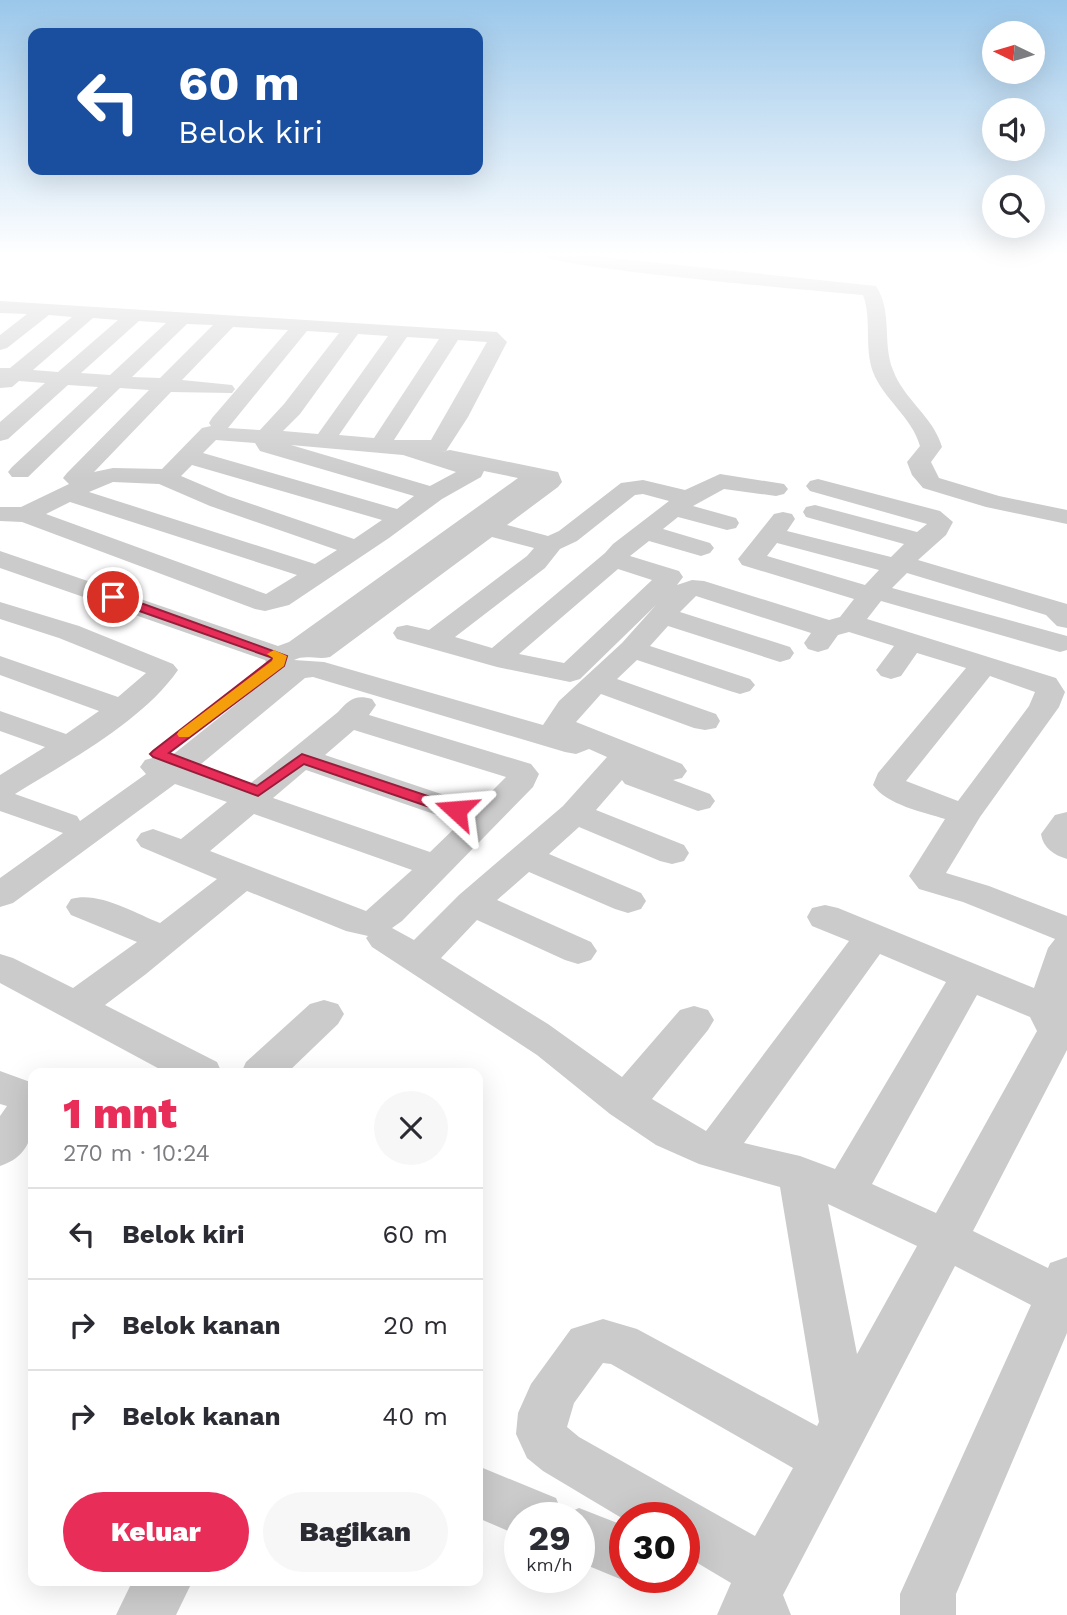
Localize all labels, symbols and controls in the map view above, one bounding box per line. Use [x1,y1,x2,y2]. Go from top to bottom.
north arrow [982,21,1045,84]
map controls [982,21,1045,238]
text: 60 m [178,54,300,112]
icon: left [63,56,154,147]
button: sound [982,98,1045,161]
text: Belok kiri [178,113,323,151]
button: search [982,175,1045,238]
pin [83,567,143,627]
icon: arrive [94,578,132,616]
position arrow [419,773,493,847]
text: 1 mnt [63,1089,177,1138]
button: close [374,1091,448,1165]
text: 270 m · 10:24 [63,1140,210,1167]
icon: left [63,1215,101,1253]
text: Belok kiri [122,1219,245,1249]
text: 60 m [382,1219,448,1249]
icon: right [63,1306,101,1344]
text: Belok kanan [122,1310,281,1340]
text: 20 m [383,1310,448,1340]
icon: right [63,1397,101,1435]
text: Belok kanan [122,1401,281,1431]
text: 40 m [382,1401,448,1431]
button: Keluar [63,1492,249,1572]
button: Bagikan [263,1492,448,1572]
speed limit sign: 30 [609,1502,700,1593]
text: 29 [528,1517,571,1559]
text: km/h [526,1554,573,1575]

